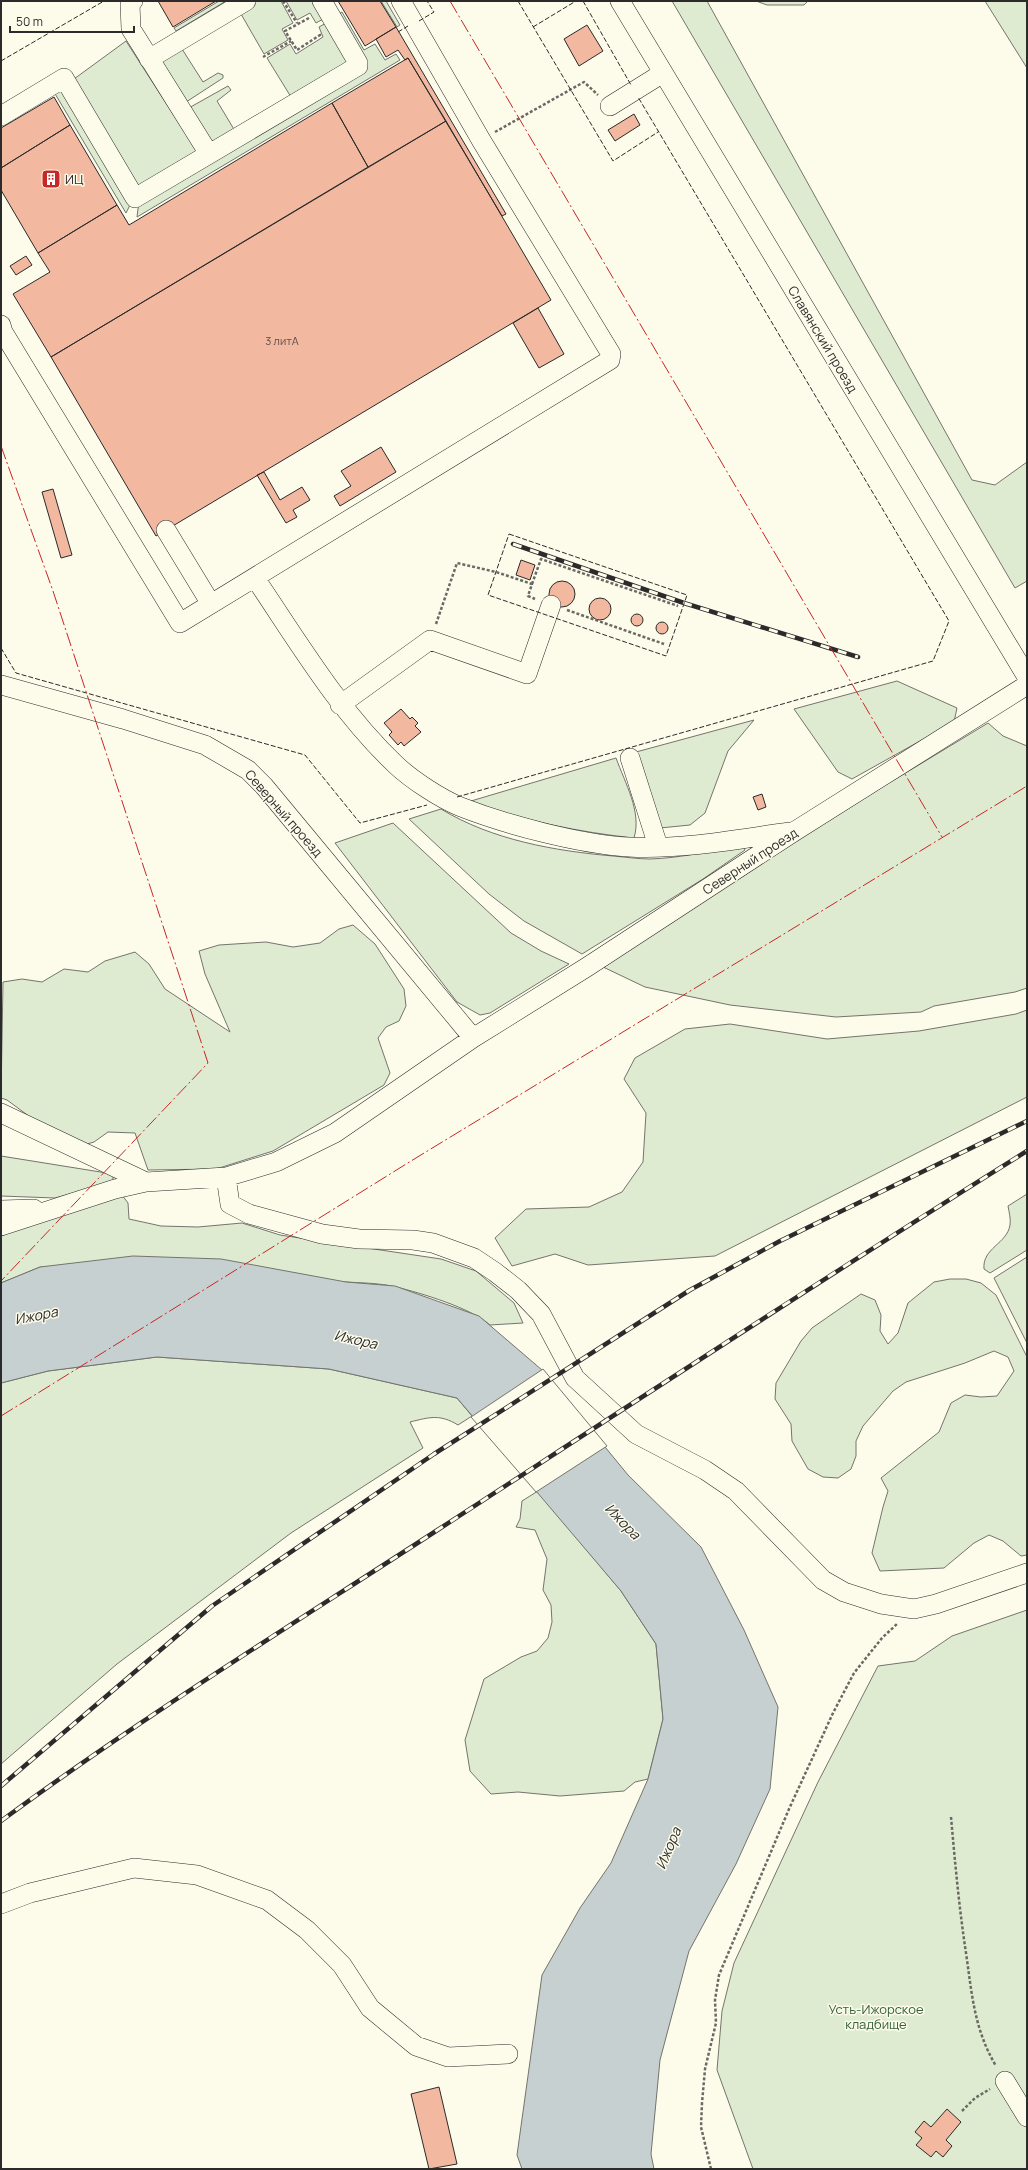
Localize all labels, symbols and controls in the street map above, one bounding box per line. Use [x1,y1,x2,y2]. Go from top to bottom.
scale bar [10,8,134,34]
text: 50 m [16,13,43,30]
building icon: ИЦ [40,168,62,190]
place label: ИЦ [65,170,84,188]
street label: Славянский проезд [784,282,862,396]
house number: 3 литА [265,333,299,348]
street label: Северный проезд [241,766,327,861]
street label: Северный проезд [699,823,801,899]
water label: Ижора [13,1301,60,1328]
water label: Ижора [333,1325,380,1353]
water label: Ижора [601,1499,646,1544]
water label: Ижора [651,1823,686,1872]
park label: Усть-Ижорское кладбище [829,2000,924,2033]

